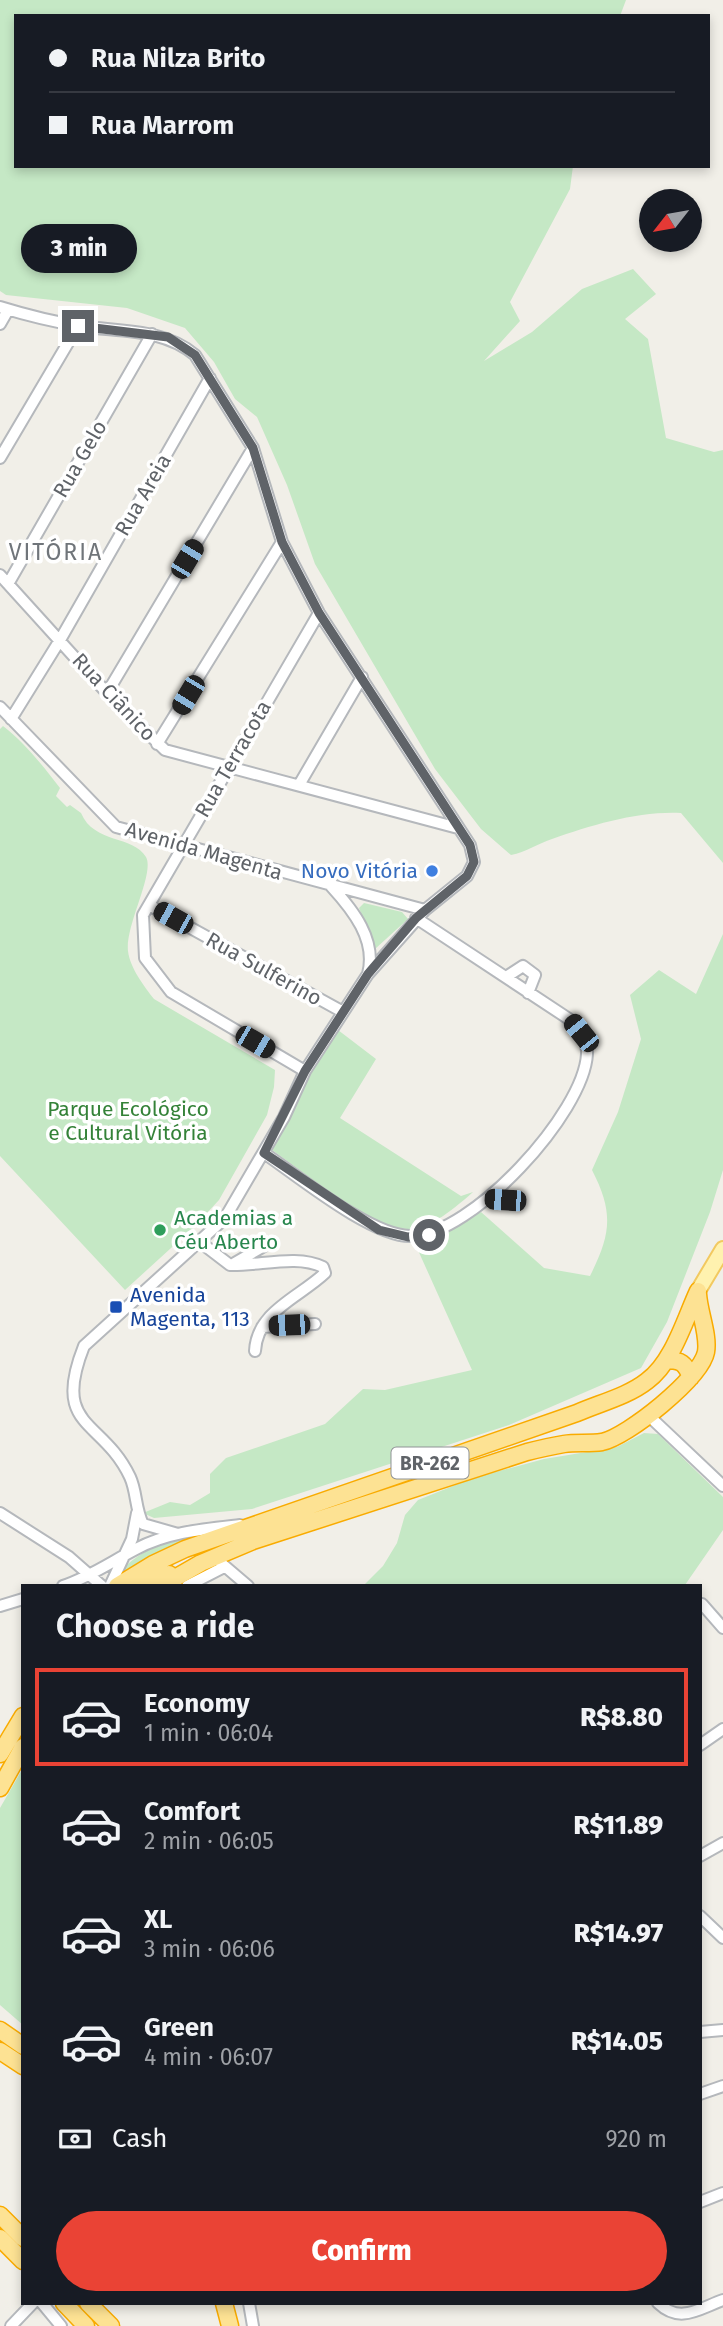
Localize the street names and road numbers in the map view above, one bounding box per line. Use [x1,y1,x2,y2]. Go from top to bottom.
street label: Rua Gelo [48,416,112,502]
street label: Rua Areia [109,449,177,541]
street label: Rua Ciânico [67,647,161,747]
street label: Rua Terracota [189,696,277,822]
street label: Avenida Magenta [122,816,286,886]
street label: Rua Sulferino [201,926,327,1012]
road number: BR-262 [392,1448,468,1478]

